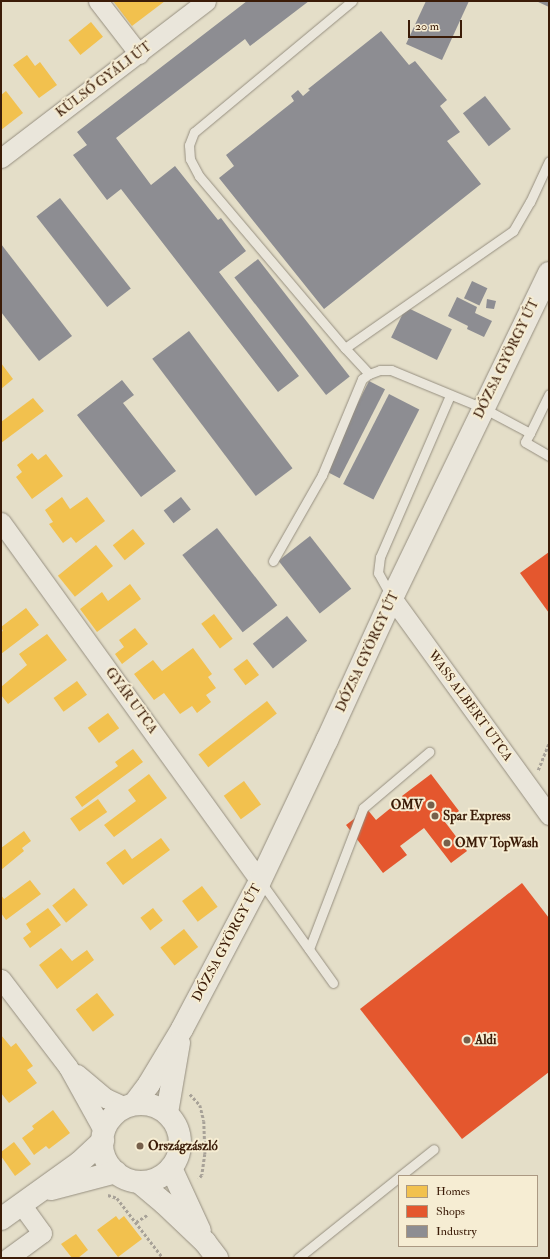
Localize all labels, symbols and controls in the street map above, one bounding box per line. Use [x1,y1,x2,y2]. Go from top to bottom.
scale bar [410,12,464,38]
text: 20 m [415,19,439,34]
street label: KÜLSŐ GYÁLI ÚT [53,39,155,121]
street label: DÓZSA GYÖRGY ÚT [471,297,543,421]
street label: DÓZSA GYÖRGY ÚT [333,589,403,715]
street label: WASS ALBERT UTCA [425,648,515,764]
street label: GYÁR UTCA [102,665,160,737]
place label: OMV [391,797,423,813]
marker: OMV [426,800,436,810]
place label: Spar Express [443,808,511,824]
marker: Spar Express [430,811,440,821]
place label: OMV TopWash [455,835,538,851]
marker: OMV TopWash [442,838,452,848]
street label: DÓZSA GYÖRGY ÚT [189,881,265,1005]
place label: Aldi [475,1032,496,1048]
marker: Aldi [462,1035,472,1045]
place label: Országzászló [148,1138,218,1154]
marker: Országzászló [135,1141,145,1151]
legend [398,1175,538,1247]
text: Homes [436,1184,470,1199]
text: Shops [436,1204,465,1219]
text: Industry [436,1224,477,1239]

